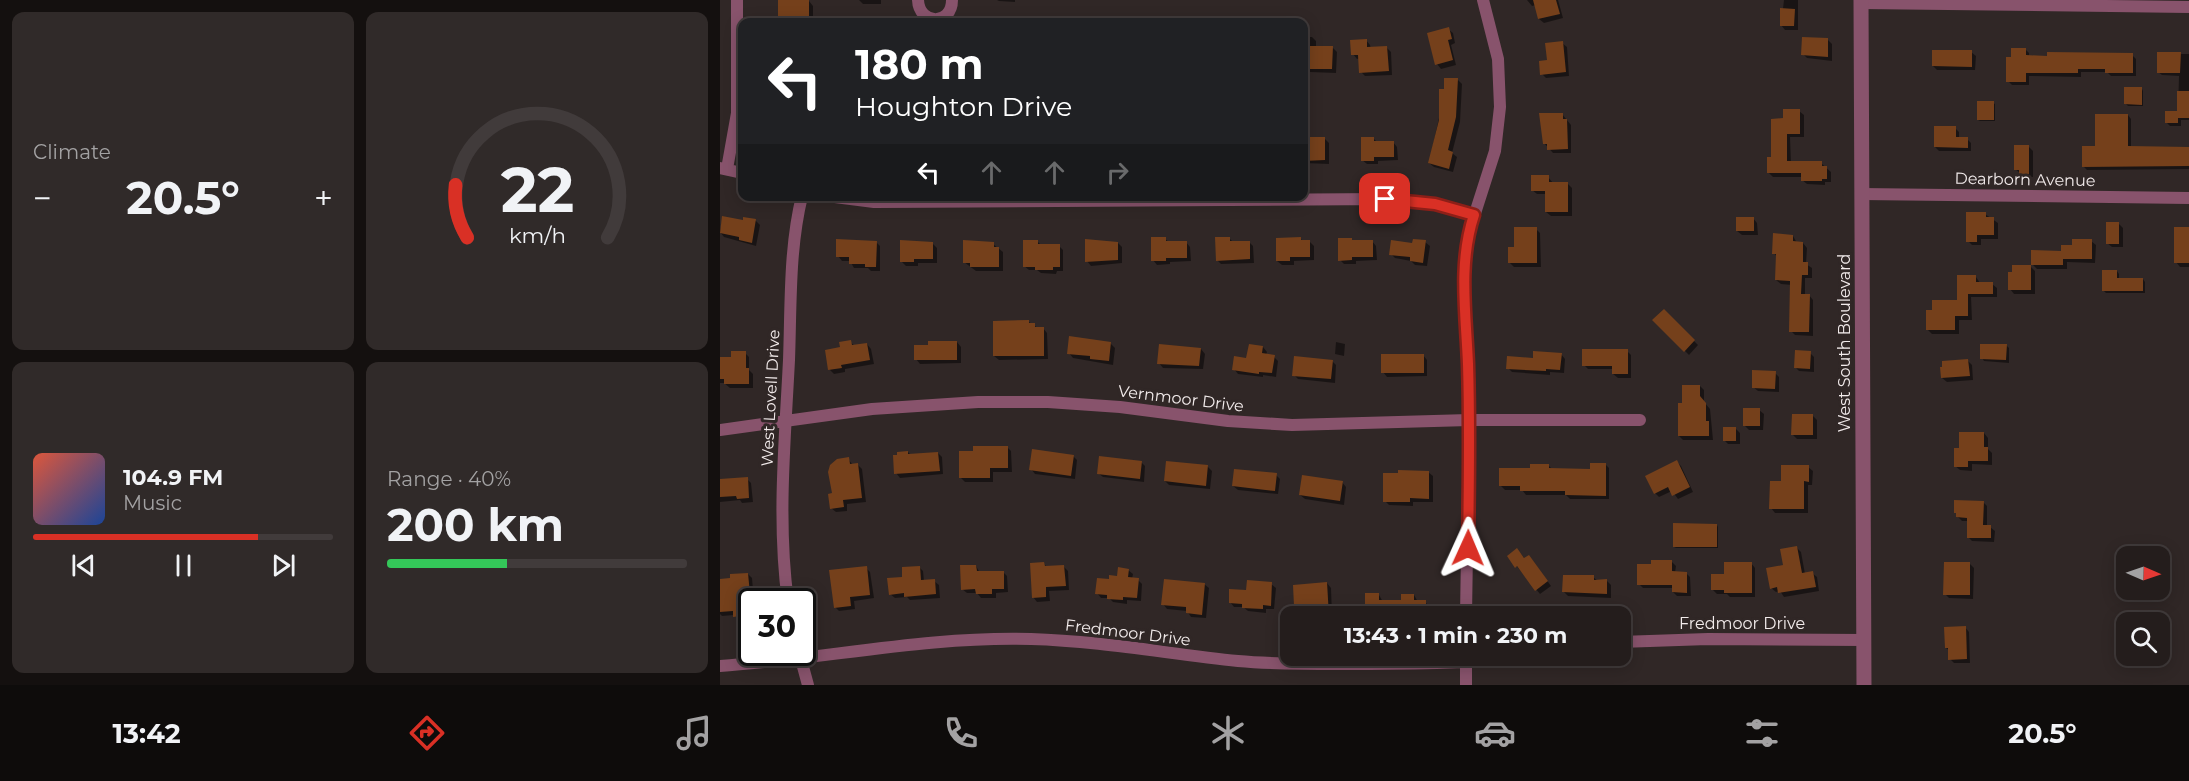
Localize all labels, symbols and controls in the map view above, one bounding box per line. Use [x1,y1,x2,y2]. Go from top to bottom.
text: 180 m [855,38,984,90]
icon: left [756,42,834,120]
text: Houghton Drive [855,90,1072,123]
text: Climate [33,140,111,164]
text: 22 [500,152,574,228]
icon: left [912,156,945,189]
icon: ahead [975,156,1008,189]
icon: ahead [1038,156,1071,189]
icon: right [1101,156,1134,189]
street label: Dearborn Avenue [1954,169,2096,190]
text: 20.5° [126,170,240,225]
pin [1359,173,1410,224]
text: − [33,178,52,218]
text: + [314,178,333,218]
icon: arrive [1368,182,1401,215]
text: km/h [508,222,566,248]
street label: West South Boulevard [1835,254,1854,432]
street label: West Lovell Drive [757,329,784,467]
street label: Vernmoor Drive [1117,381,1245,416]
text: 104.9 FM [123,464,223,491]
text: Range · 40% [387,467,511,491]
text: Music [123,491,182,515]
text: 200 km [387,497,564,552]
position arrow [1436,516,1500,580]
north arrow [2116,546,2170,600]
map controls [2116,546,2170,666]
icon: previous [67,549,100,582]
icon: pause [167,549,200,582]
icon: next [267,549,300,582]
speed limit sign: 30 [738,588,816,666]
button: search [2116,612,2170,666]
street label: Fredmoor Drive [1679,614,1805,633]
street label: Fredmoor Drive [1064,615,1192,650]
text: 13:43 · 1 min · 230 m [1344,622,1567,649]
icon: directions [406,712,448,754]
icon: music [673,712,715,754]
icon: phone [940,712,982,754]
icon: climate [1207,712,1249,754]
icon: car [1474,712,1516,754]
icon: filters [1741,712,1783,754]
text: 13:42 [113,717,181,750]
text: 20.5° [2008,717,2076,750]

